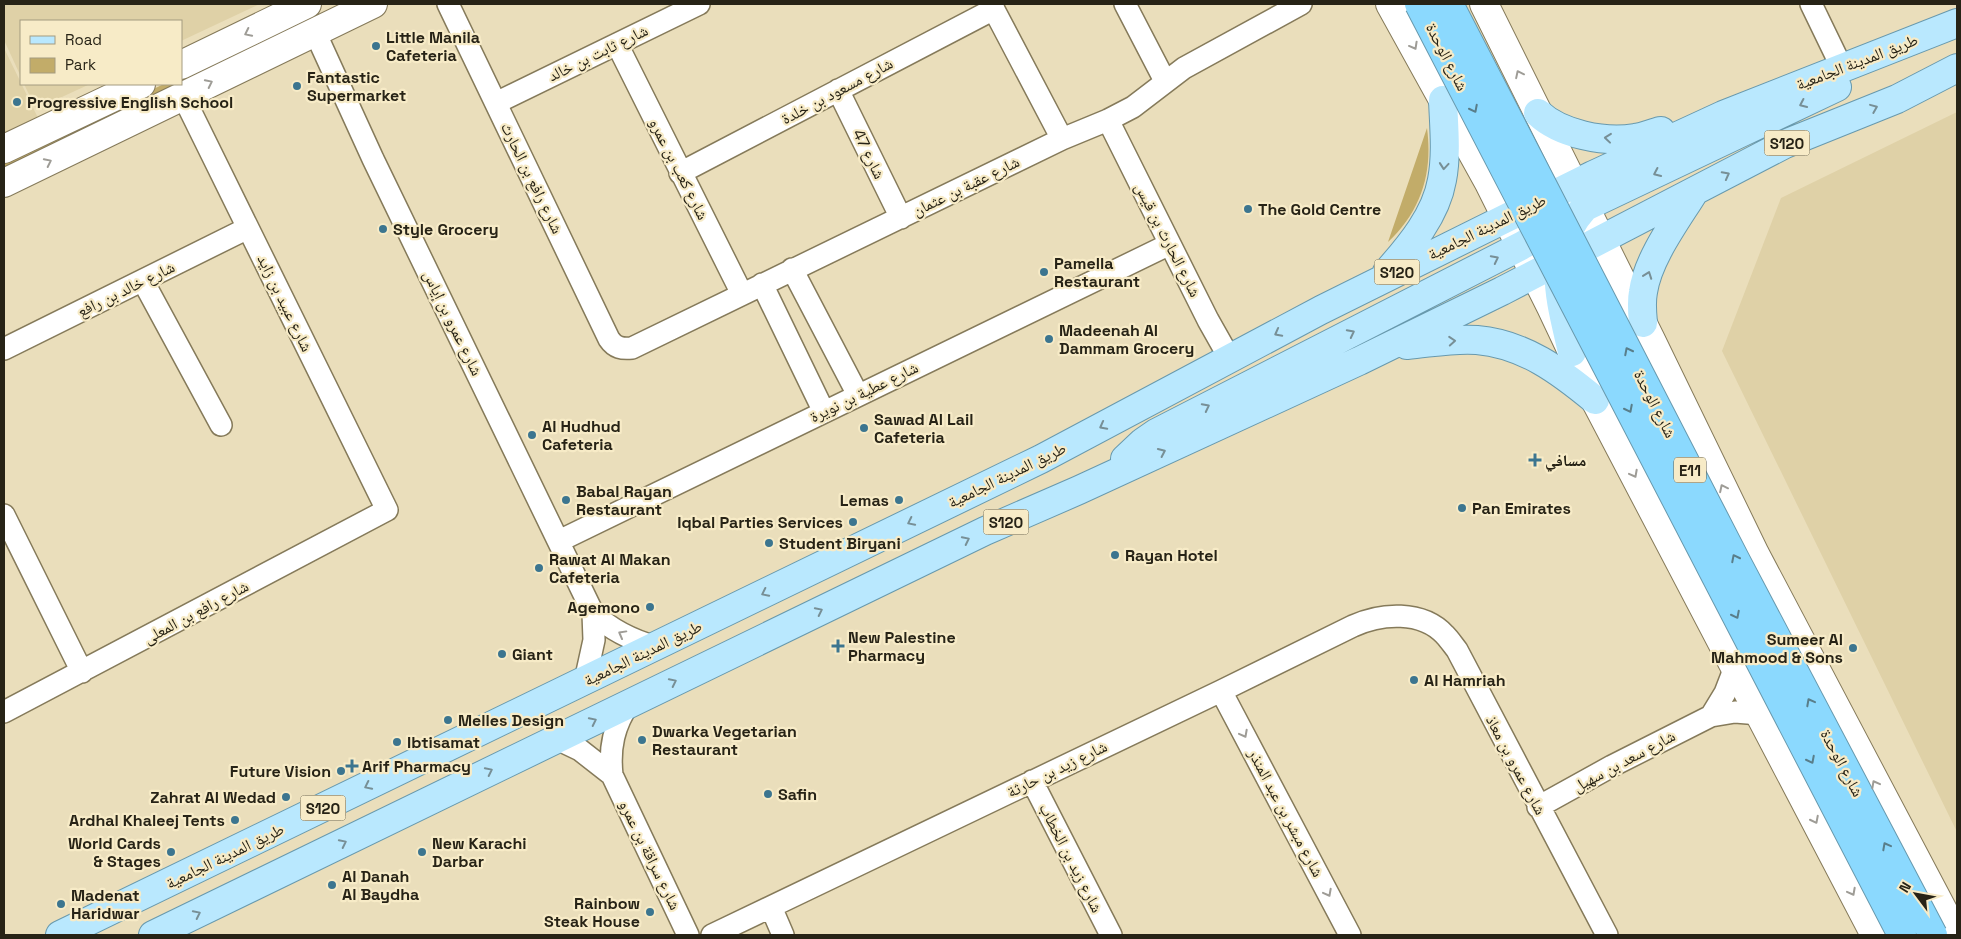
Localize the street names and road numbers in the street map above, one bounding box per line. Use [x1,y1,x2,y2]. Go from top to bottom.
street label: شارع الوحدة [1421,19,1473,95]
street label: شارع ثابت بن خالد [545,20,651,86]
street label: طريق المدينة الجامعية [1793,29,1921,95]
street label: شارع مسعود بن خلدة [778,53,896,129]
street label: شارع كعب بن عمرو [644,115,714,223]
street label: شارع رافع بن الحارث [496,119,568,237]
street label: شارع 47 [848,126,890,182]
road number: S120 [1764,130,1810,156]
street label: شارع عقبة بن عثمان [909,151,1023,221]
street label: شارع الحارث بن قيس [1130,179,1206,301]
street label: طريق المدينة الجامعية [1425,189,1549,265]
street label: شارع عبيد بن زايد [252,251,318,355]
street label: شارع خالد بن رافع [74,256,178,322]
road number: S120 [1374,260,1420,284]
street label: شارع عمرو بن إياس [418,267,488,379]
street label: شارع عطية بن نويرة [806,357,922,427]
street label: شارع الوحدة [1629,366,1681,442]
street label: طريق المدينة الجامعية [945,437,1069,513]
road number: E11 [1674,458,1706,482]
road number: S120 [984,510,1028,534]
street label: شارع رافع بن المعلى [140,575,252,649]
street label: طريق المدينة الجامعية [581,615,705,691]
street label: شارع عمرو بن معاذ [1481,712,1551,818]
street label: شارع سعد بن سهيل [1569,725,1679,797]
street label: شارع الوحدة [1815,726,1869,800]
street label: شارع زيد بن حارثة [1003,736,1111,802]
street label: شارع مبشر بن عبد المنذر [1243,744,1329,881]
road number: S120 [300,796,346,820]
street label: شارع سراقة بن عمرو [614,797,686,913]
street label: شارع زيد بن الخطاب [1034,800,1108,916]
street label: طريق المدينة الجامعية [163,818,287,894]

